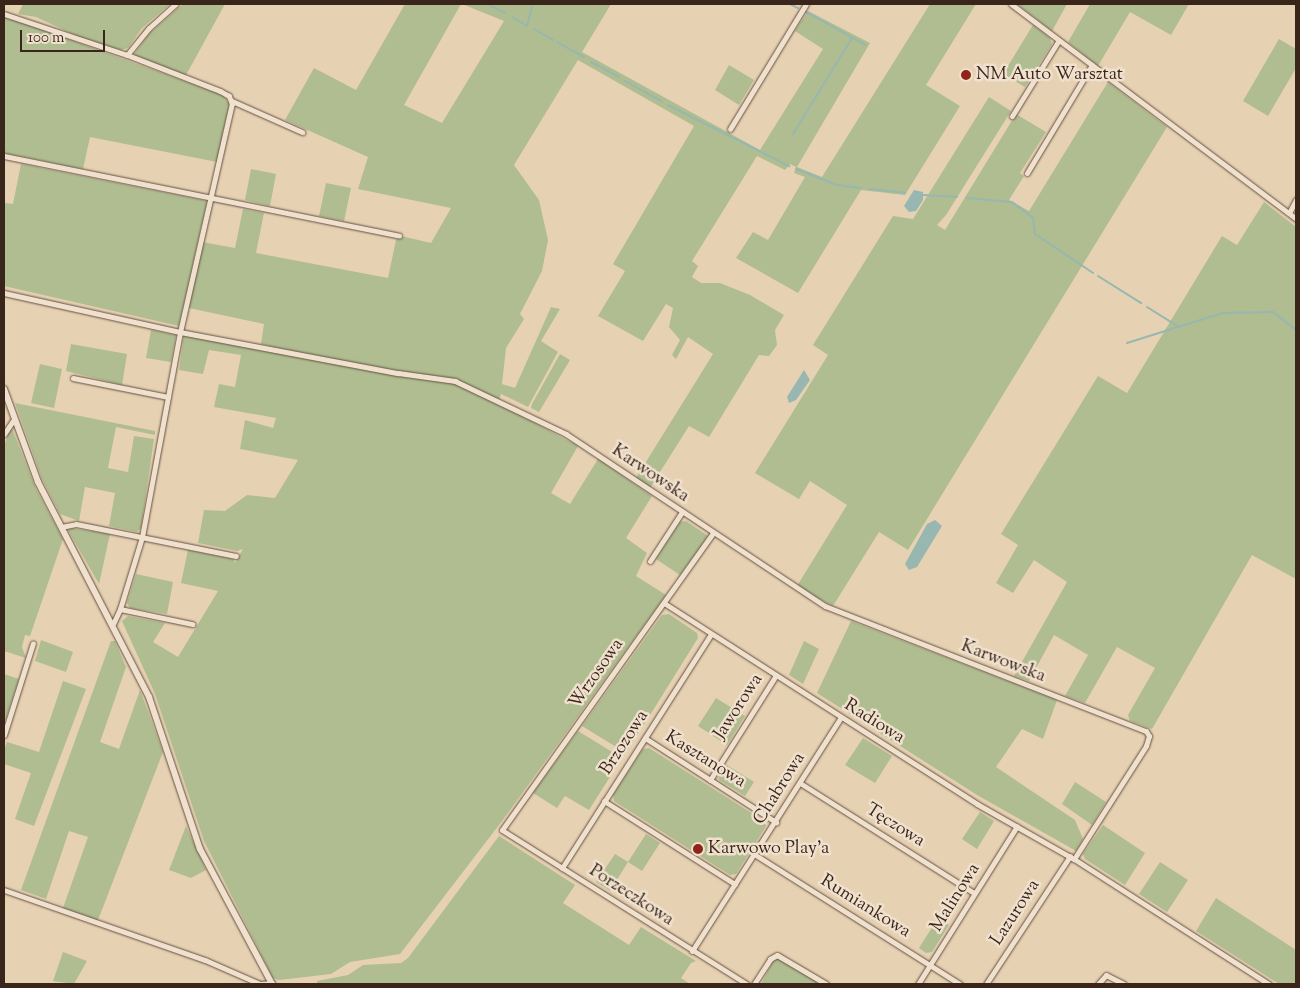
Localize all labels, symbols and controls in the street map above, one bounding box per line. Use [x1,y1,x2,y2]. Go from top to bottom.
scale bar [22,20,108,52]
text: 100 m [28,28,64,49]
place label: NM Auto Warsztat [976,64,1123,86]
marker: NM Auto Warsztat [960,69,972,81]
street label: Karwowska [607,440,693,508]
street label: Wrzosowa [565,635,629,713]
street label: Karwowska [958,636,1048,688]
street label: Jaworowa [710,670,768,744]
street label: Radiowa [840,695,908,749]
street label: Brzozowa [596,707,654,779]
street label: Kasztanowa [661,727,749,793]
street label: Chabrowa [749,749,811,829]
street label: Tęczowa [862,799,928,853]
place label: Karwowo Play'a [708,838,829,860]
marker: Karwowo Play'a [692,843,704,855]
street label: Malinowa [927,860,985,936]
street label: Porzeczkowa [585,861,677,931]
street label: Rumiankowa [816,871,914,943]
street label: Lazurowa [987,876,1045,950]

